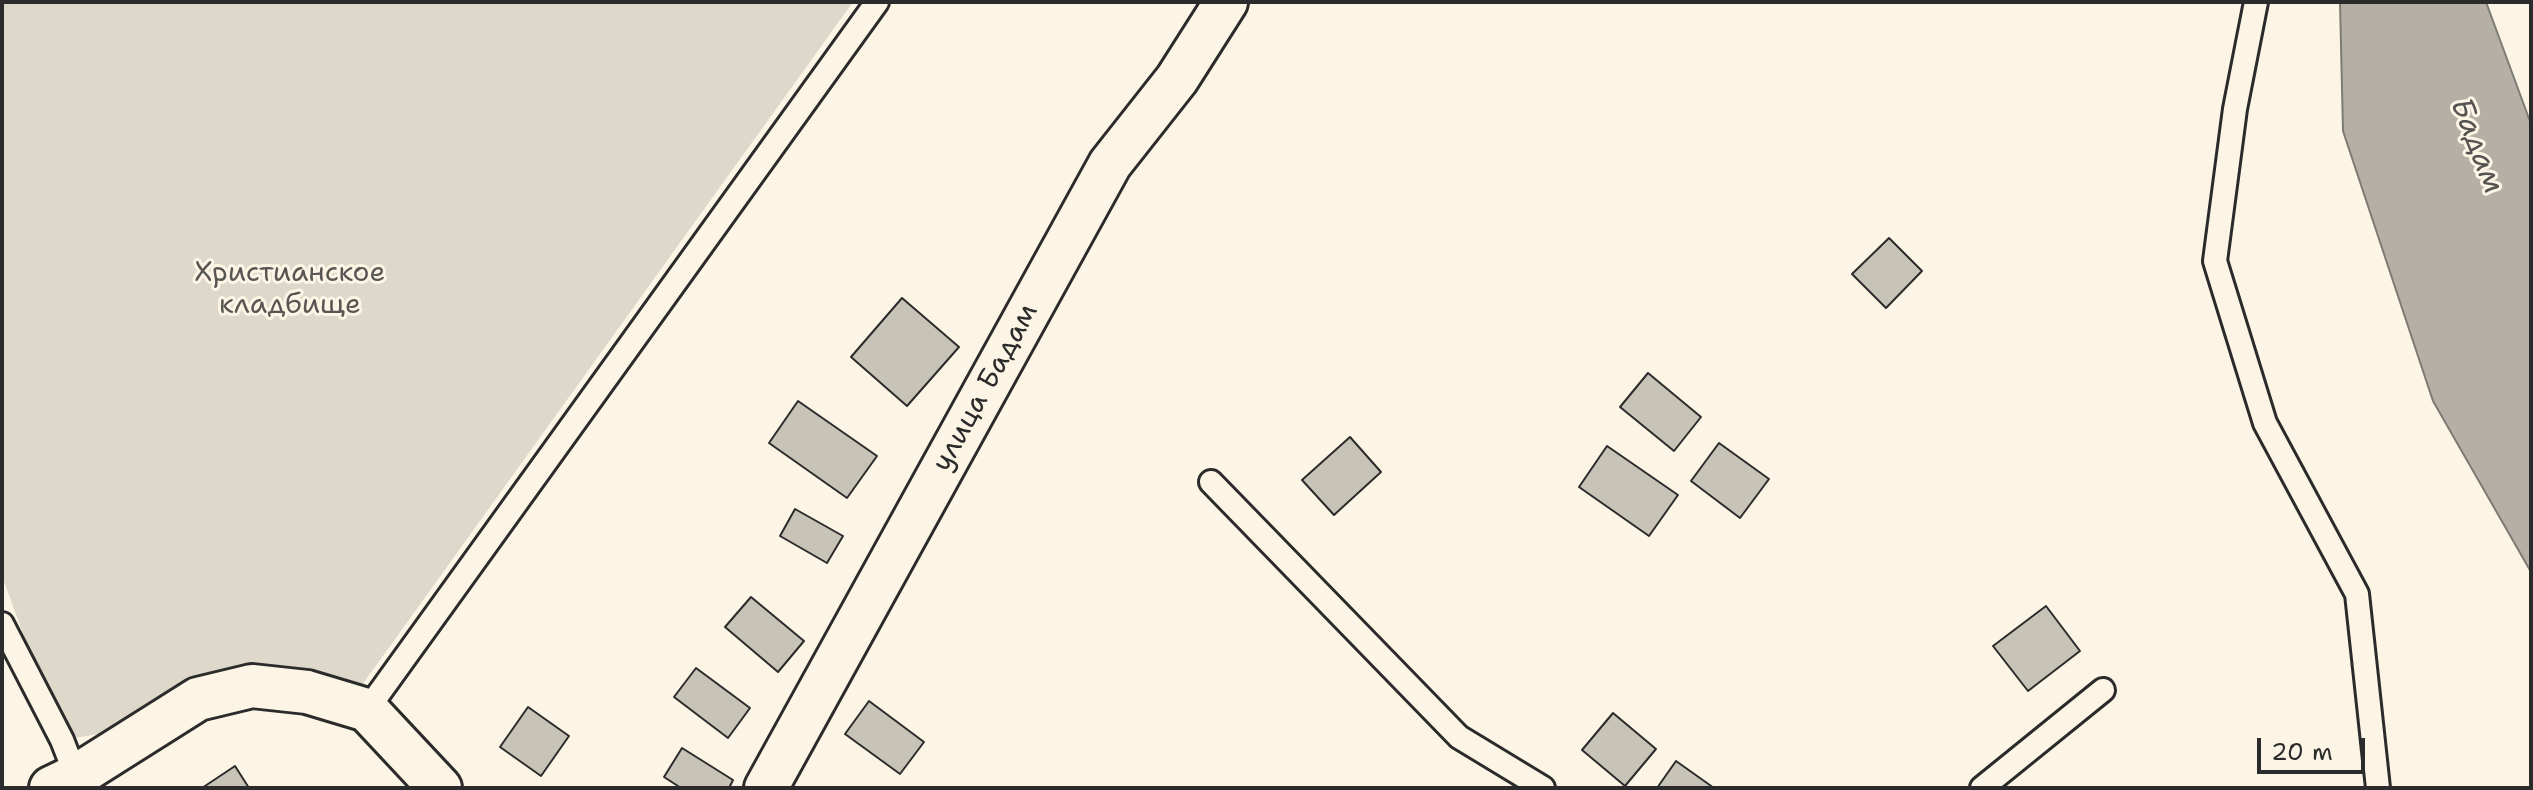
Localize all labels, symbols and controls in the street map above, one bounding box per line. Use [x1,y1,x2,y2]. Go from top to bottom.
water label: Бадам [2441,93,2511,199]
park label: Христианское кладбище [195,257,385,323]
street label: улица Бадам [926,298,1046,478]
scale bar [2261,722,2369,772]
text: 20 m [2271,736,2333,768]

